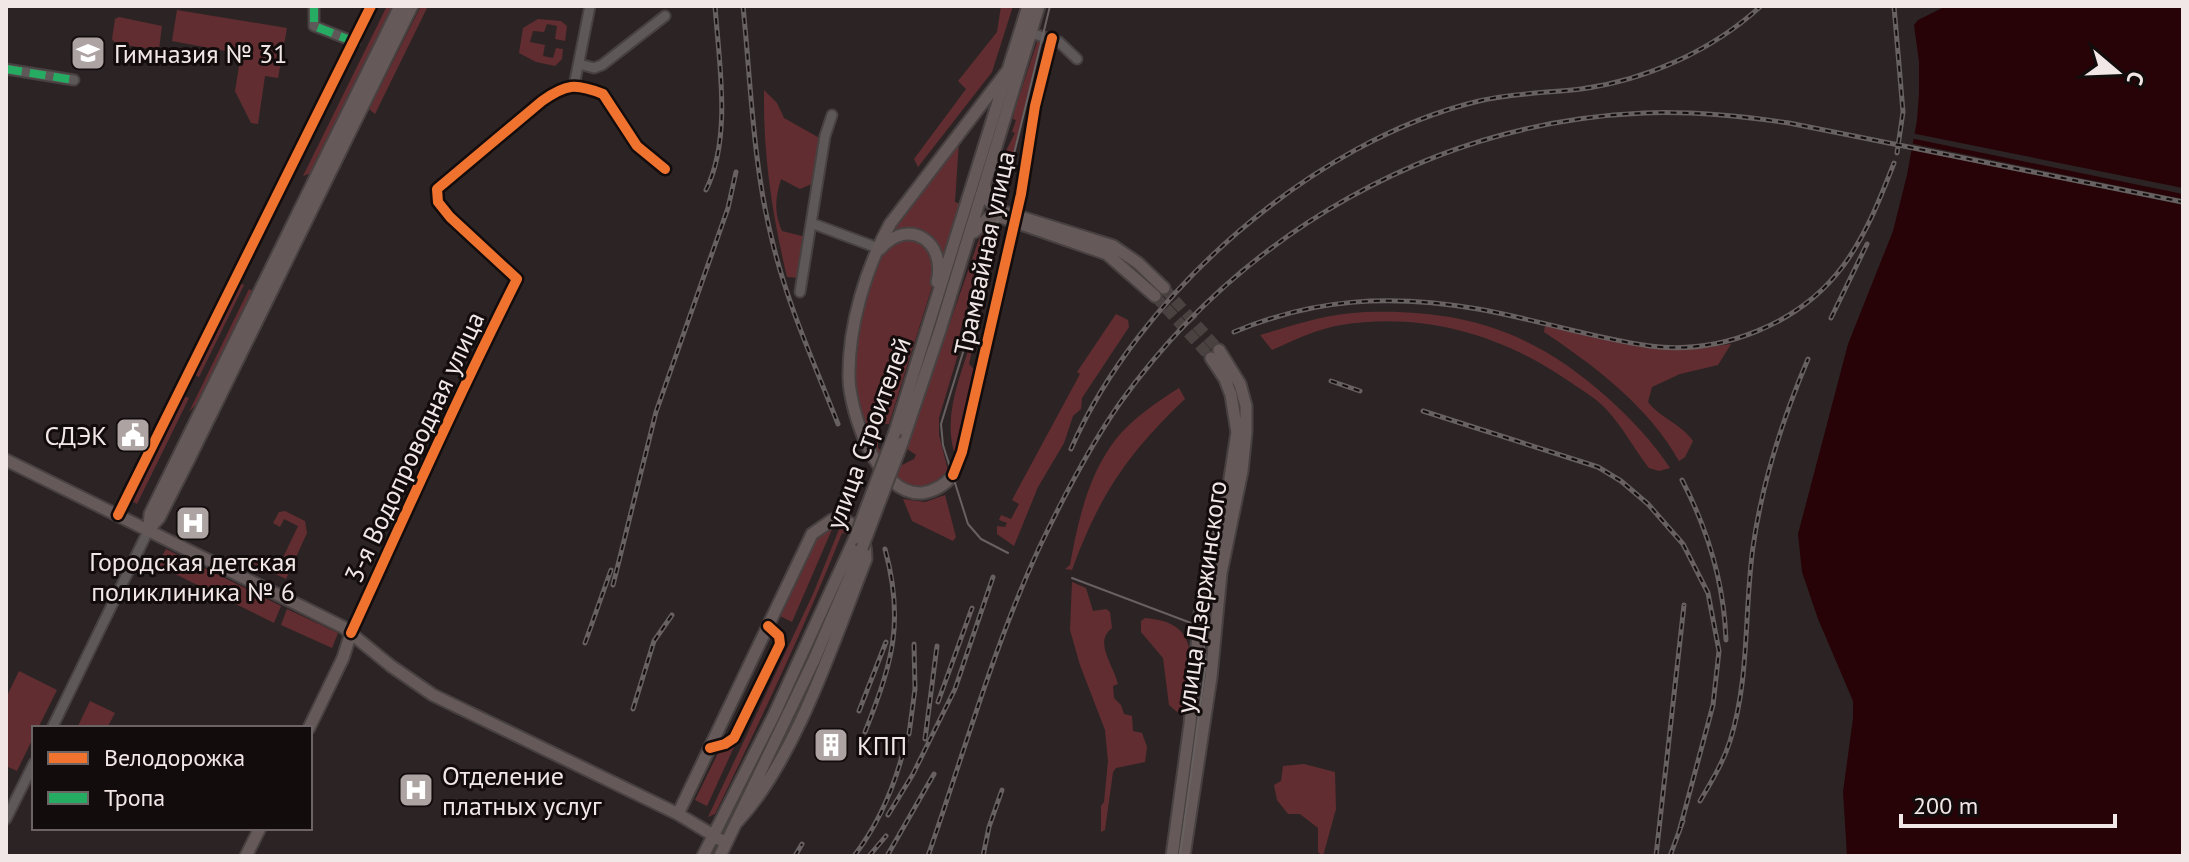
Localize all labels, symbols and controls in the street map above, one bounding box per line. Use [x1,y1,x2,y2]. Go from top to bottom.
north arrow [2077,32,2157,112]
school or university icon: Гимназия № 31 [69,34,107,72]
place label: Гимназия № 31 [114,37,287,70]
text: С [2121,68,2151,89]
street label: Трамвайная улица [946,148,1022,358]
street label: 3-я Водопроводная улица [337,306,491,588]
street label: улица Строителей [818,332,918,534]
public building icon: СДЭК [114,416,152,454]
place label: СДЭК [44,419,107,452]
street label: улица Дзержинского [1168,479,1234,715]
hospital icon: Городская детская поликлиника № 6 [174,504,212,542]
place label: Городская детская поликлиника № 6 [89,545,297,608]
legend [32,726,312,830]
building icon: КПП [812,726,850,764]
place label: КПП [857,729,907,762]
text: Велодорожка [104,742,245,773]
place label: Отделение платных услуг [442,759,602,822]
hospital icon: Отделение платных услуг [397,771,435,809]
scale bar [1901,778,2115,828]
text: Тропа [104,782,165,813]
text: 200 m [1913,790,1978,821]

